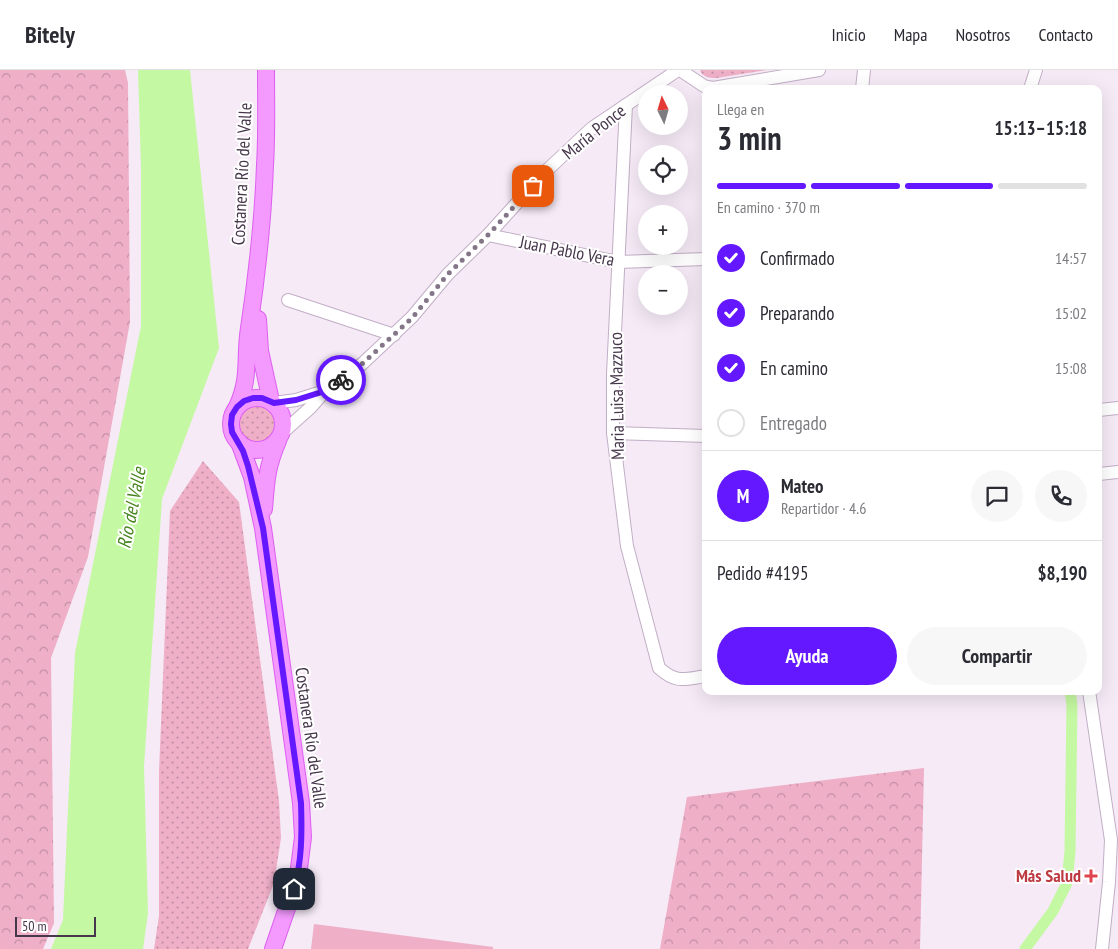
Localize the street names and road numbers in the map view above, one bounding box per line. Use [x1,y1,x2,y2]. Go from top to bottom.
street label: María Ponce [557,99,630,164]
street label: Costanera Río del Valle [226,102,257,246]
street label: Juan Pablo Vera [517,230,616,271]
street label: Maria Luisa Mazzuco [604,332,629,460]
street label: Costanera Río del Valle [290,666,333,810]

